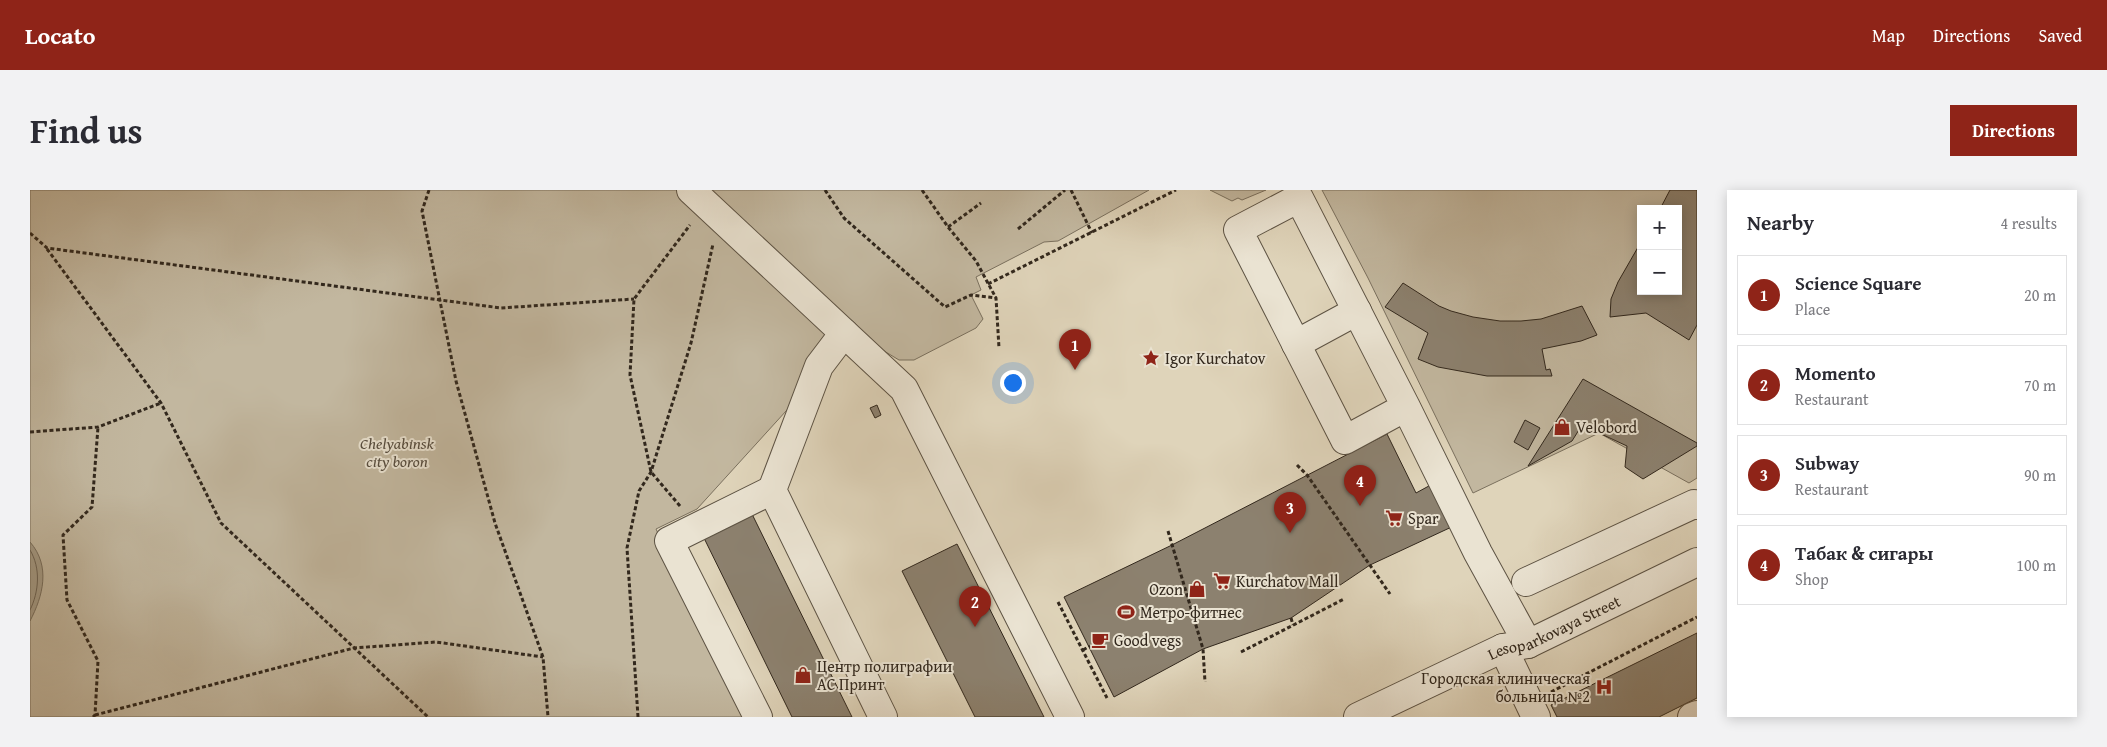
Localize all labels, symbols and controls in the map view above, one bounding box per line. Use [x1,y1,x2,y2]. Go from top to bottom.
text: Locato [25,18,96,53]
text: Map [1872,22,1905,49]
text: Directions [1933,22,2010,49]
text: Saved [2038,22,2082,49]
text: Find us [30,105,143,156]
button: Directions [1950,105,2077,156]
map controls [1637,205,1682,295]
button: + [1637,205,1682,250]
text: Nearby [1747,207,1814,238]
text: 4 results [2000,211,2057,235]
button: − [1637,250,1682,295]
text: Science Square [1795,269,1922,297]
text: 1 [1760,283,1768,307]
text: 20 m [2024,283,2056,307]
text: Place [1795,297,1830,321]
pin: 1 [1059,329,1091,370]
place label: Igor Kurchatov [1165,346,1266,370]
place icon: Igor Kurchatov [1141,348,1161,368]
text: Momento [1795,359,1876,387]
your location [1000,370,1026,396]
text: 2 [1760,373,1768,397]
text: 70 m [2024,373,2056,397]
text: Restaurant [1795,387,1869,411]
place label: Velobord [1576,415,1638,439]
shop icon: Velobord [1552,417,1572,437]
park label: Chelyabinsk city boron [360,431,435,473]
text: Subway [1795,449,1859,477]
text: 3 [1760,463,1768,487]
text: 90 m [2024,463,2056,487]
pin: 4 [1344,465,1376,506]
text: Restaurant [1795,477,1869,501]
pin: 3 [1274,492,1306,533]
place label: Spar [1408,506,1439,530]
supermarket icon: Spar [1384,508,1404,528]
text: Табак & сигары [1795,539,1933,567]
text: 4 [1760,553,1768,577]
text: 100 m [2016,553,2056,577]
text: Shop [1795,567,1829,591]
place label: Kurchatov Mall [1236,569,1339,593]
supermarket icon: Kurchatov Mall [1212,571,1232,591]
place label: Ozon [1149,577,1183,601]
shop icon: Ozon [1187,579,1207,599]
pin: 2 [959,586,991,627]
street label: Lesoparkovaya Street [1483,589,1625,666]
place label: Метро-фитнес [1140,600,1242,624]
sports icon: Метро-фитнес [1116,602,1136,622]
place label: Good vegs [1114,628,1181,652]
cafe icon: Good vegs [1090,630,1110,650]
place label: Центр полиграфии АС Принт [817,654,953,696]
shop icon: Центр полиграфии АС Принт [793,665,813,685]
place label: Городская клиническая больница №2 [1421,666,1590,708]
hospital icon: Городская клиническая больница №2 [1594,677,1614,697]

